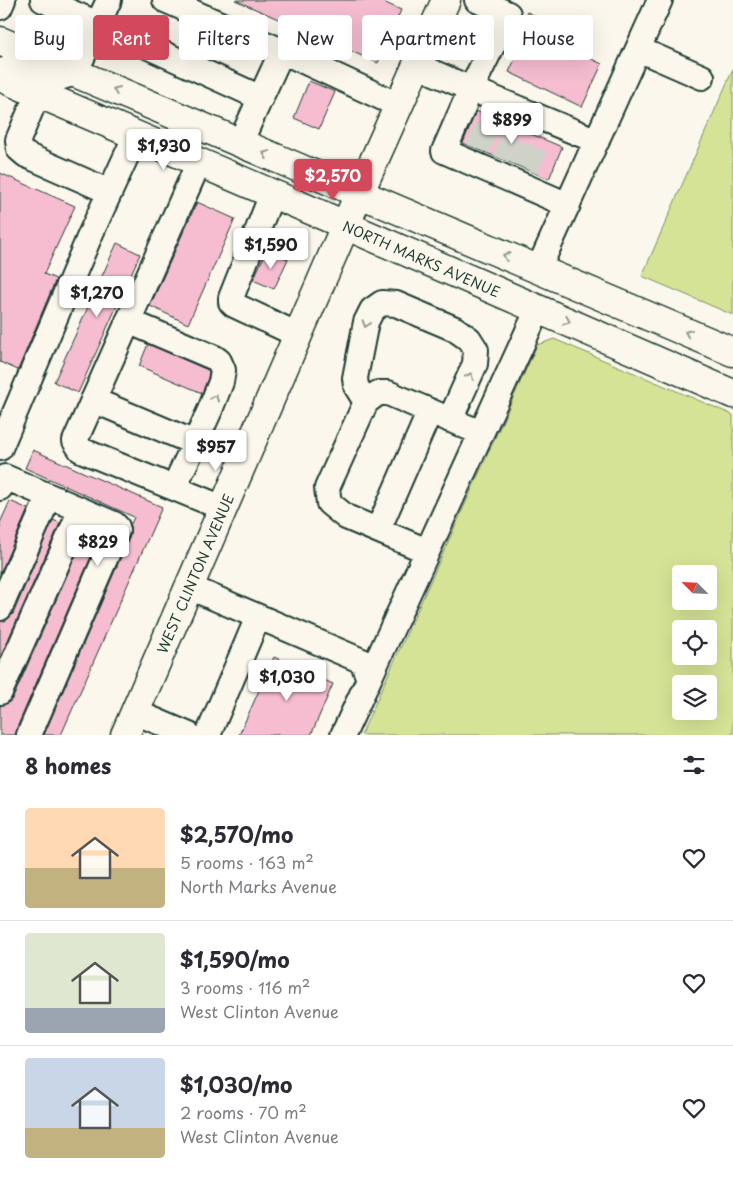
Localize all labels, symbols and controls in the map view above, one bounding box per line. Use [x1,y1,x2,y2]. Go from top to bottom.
chip: Buy [15,15,83,60]
chip: Rent [93,15,169,60]
chip: Filters [179,15,268,60]
chip: New [278,15,352,60]
chip: Apartment [362,15,494,60]
chip: House [504,15,593,60]
one-way arrow [112,86,121,97]
pin: $899 [482,102,542,145]
text: $899 [492,107,532,131]
pin: $1,930 [123,128,205,171]
text: $1,930 [137,133,191,157]
one-way arrow [262,150,271,160]
pin: $2,570 [292,158,374,201]
text: $2,570 [305,163,361,187]
street label: NORTH MARKS AVENUE [340,215,504,302]
pin: $1,590 [230,228,312,270]
text: $1,590 [244,232,298,256]
one-way arrow [502,252,511,262]
pin: $1,270 [56,276,138,318]
text: $1,270 [70,280,124,304]
one-way arrow [562,315,571,326]
one-way arrow [362,319,372,328]
one-way arrow [684,329,693,339]
one-way arrow [464,372,475,381]
one-way arrow [209,395,219,403]
pin: $957 [186,430,246,472]
text: $957 [197,434,235,458]
street label: WEST CLINTON AVENUE [151,490,239,657]
pin: $829 [68,524,128,567]
text: $829 [78,529,118,553]
north arrow [672,565,718,610]
map controls [672,565,717,720]
button: locate [672,620,717,665]
pin: $1,030 [246,660,328,702]
text: $1,030 [259,664,315,688]
button: layers [672,675,717,720]
text: 8 homes [25,749,111,781]
icon: filters [680,751,708,779]
text: $2,570/mo [180,818,293,850]
icon: home [65,828,125,888]
icon: heart [680,844,708,872]
text: 5 rooms · 163 m² [180,850,314,874]
text: North Marks Avenue [180,874,337,898]
text: $1,590/mo [180,943,290,975]
icon: home [65,953,125,1013]
icon: heart [680,969,708,997]
text: 3 rooms · 116 m² [180,975,310,999]
text: West Clinton Avenue [180,999,339,1023]
text: $1,030/mo [180,1068,292,1100]
icon: home [65,1078,125,1138]
icon: heart [680,1094,708,1122]
text: 2 rooms · 70 m² [180,1100,307,1124]
text: West Clinton Avenue [180,1124,339,1148]

